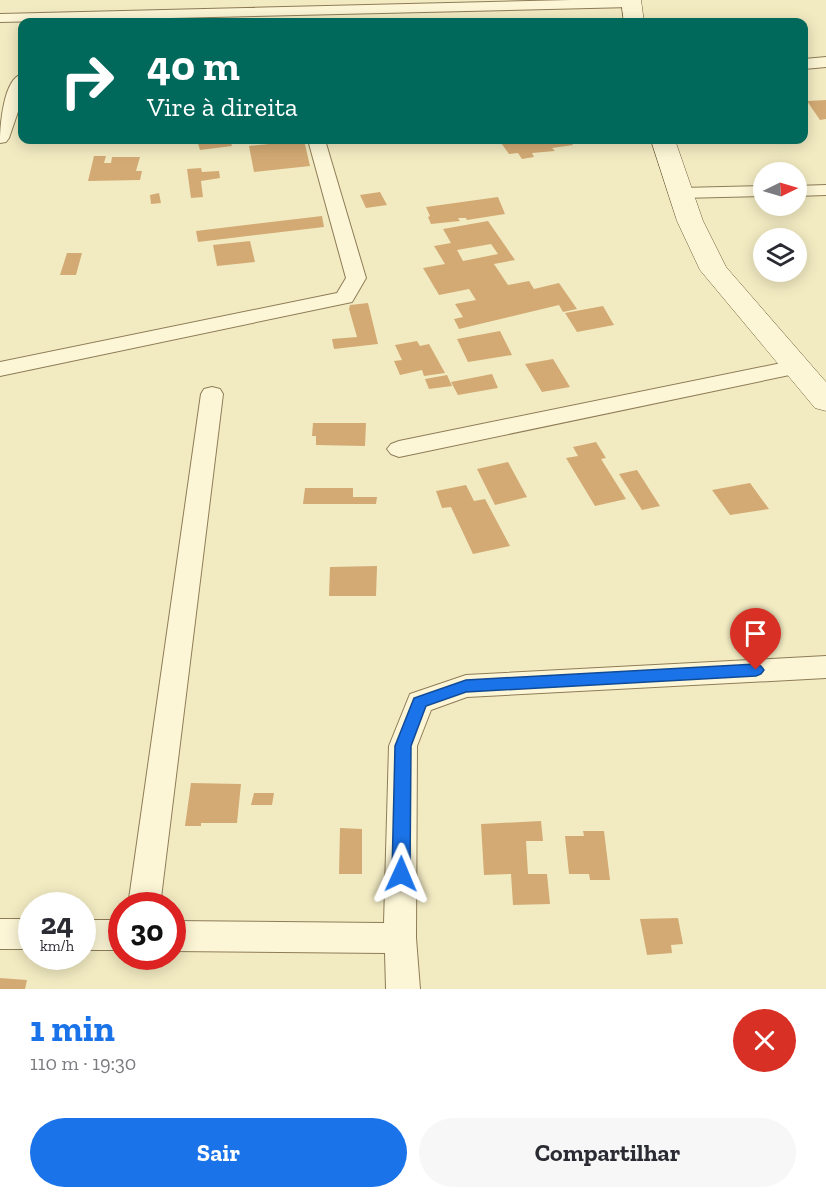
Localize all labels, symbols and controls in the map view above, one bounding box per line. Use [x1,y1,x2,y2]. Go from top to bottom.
text: 40 m [147,40,240,91]
icon: right [48,42,126,120]
text: Vire à direita [147,91,298,123]
north arrow [753,162,807,216]
map controls [753,162,807,282]
button: layers [753,228,807,282]
pin [730,608,781,670]
icon: arrive [739,617,772,650]
position arrow [369,842,433,906]
speed limit sign: 30 [108,892,186,970]
text: 24 [40,906,74,942]
text: km/h [40,937,74,955]
text: 1 min [30,1007,115,1050]
button: close [733,1009,796,1072]
text: 110 m · 19:30 [30,1051,136,1075]
button: Sair [30,1118,407,1187]
button: Compartilhar [419,1118,796,1187]

